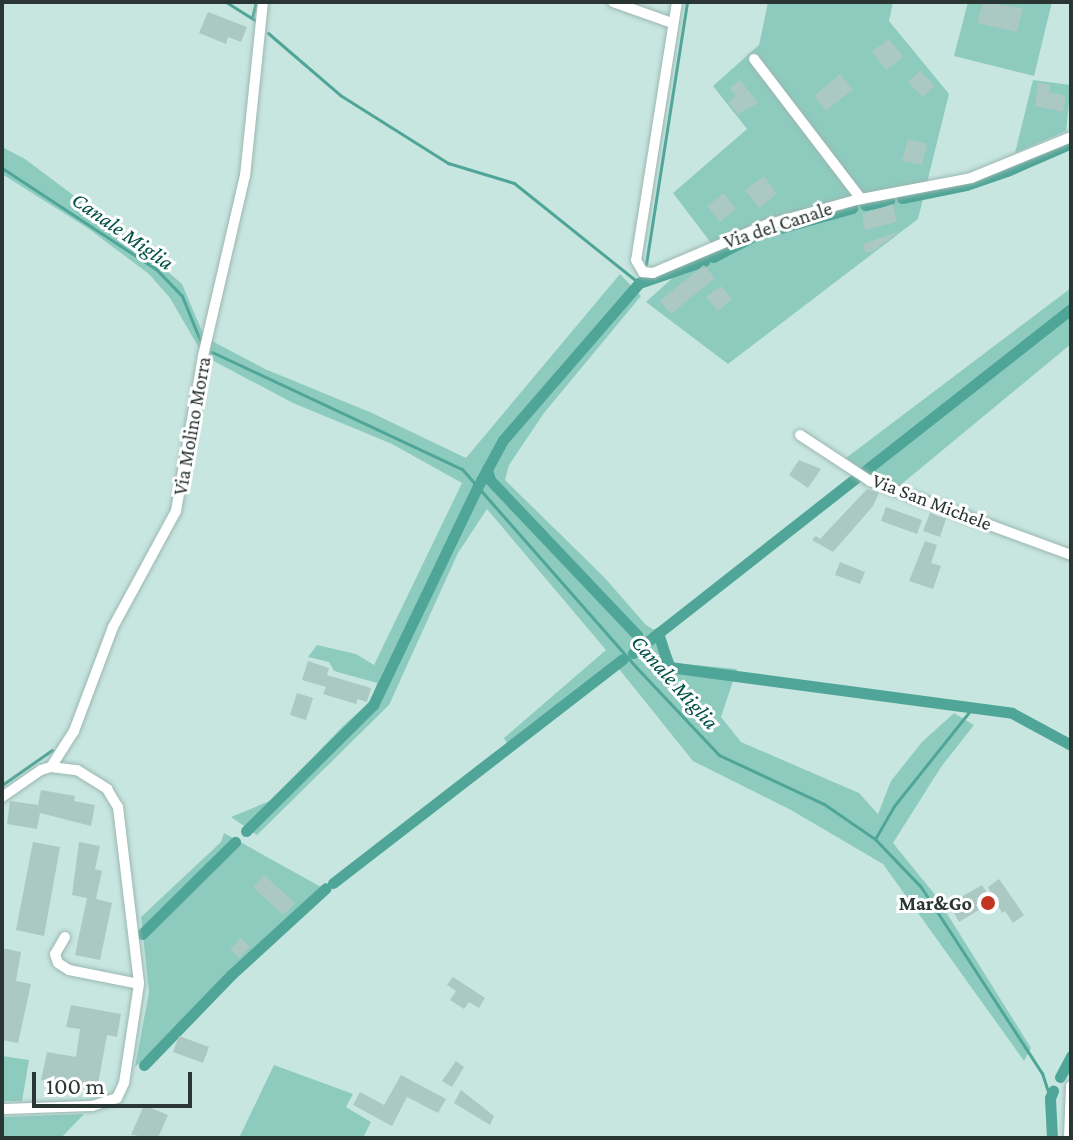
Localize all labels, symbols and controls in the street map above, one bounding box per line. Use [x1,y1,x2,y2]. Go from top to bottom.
water label: Canale Miglia [67,186,179,276]
street label: Via del Canale [721,196,835,254]
street label: Via Molino Morra [168,355,216,497]
street label: Via San Michele [869,468,995,536]
water label: Canale Miglia [626,629,724,735]
place label: Mar&Go [899,891,972,915]
marker: Mar&Go [979,894,997,912]
scale bar [36,1056,196,1106]
text: 100 m [46,1072,105,1099]

